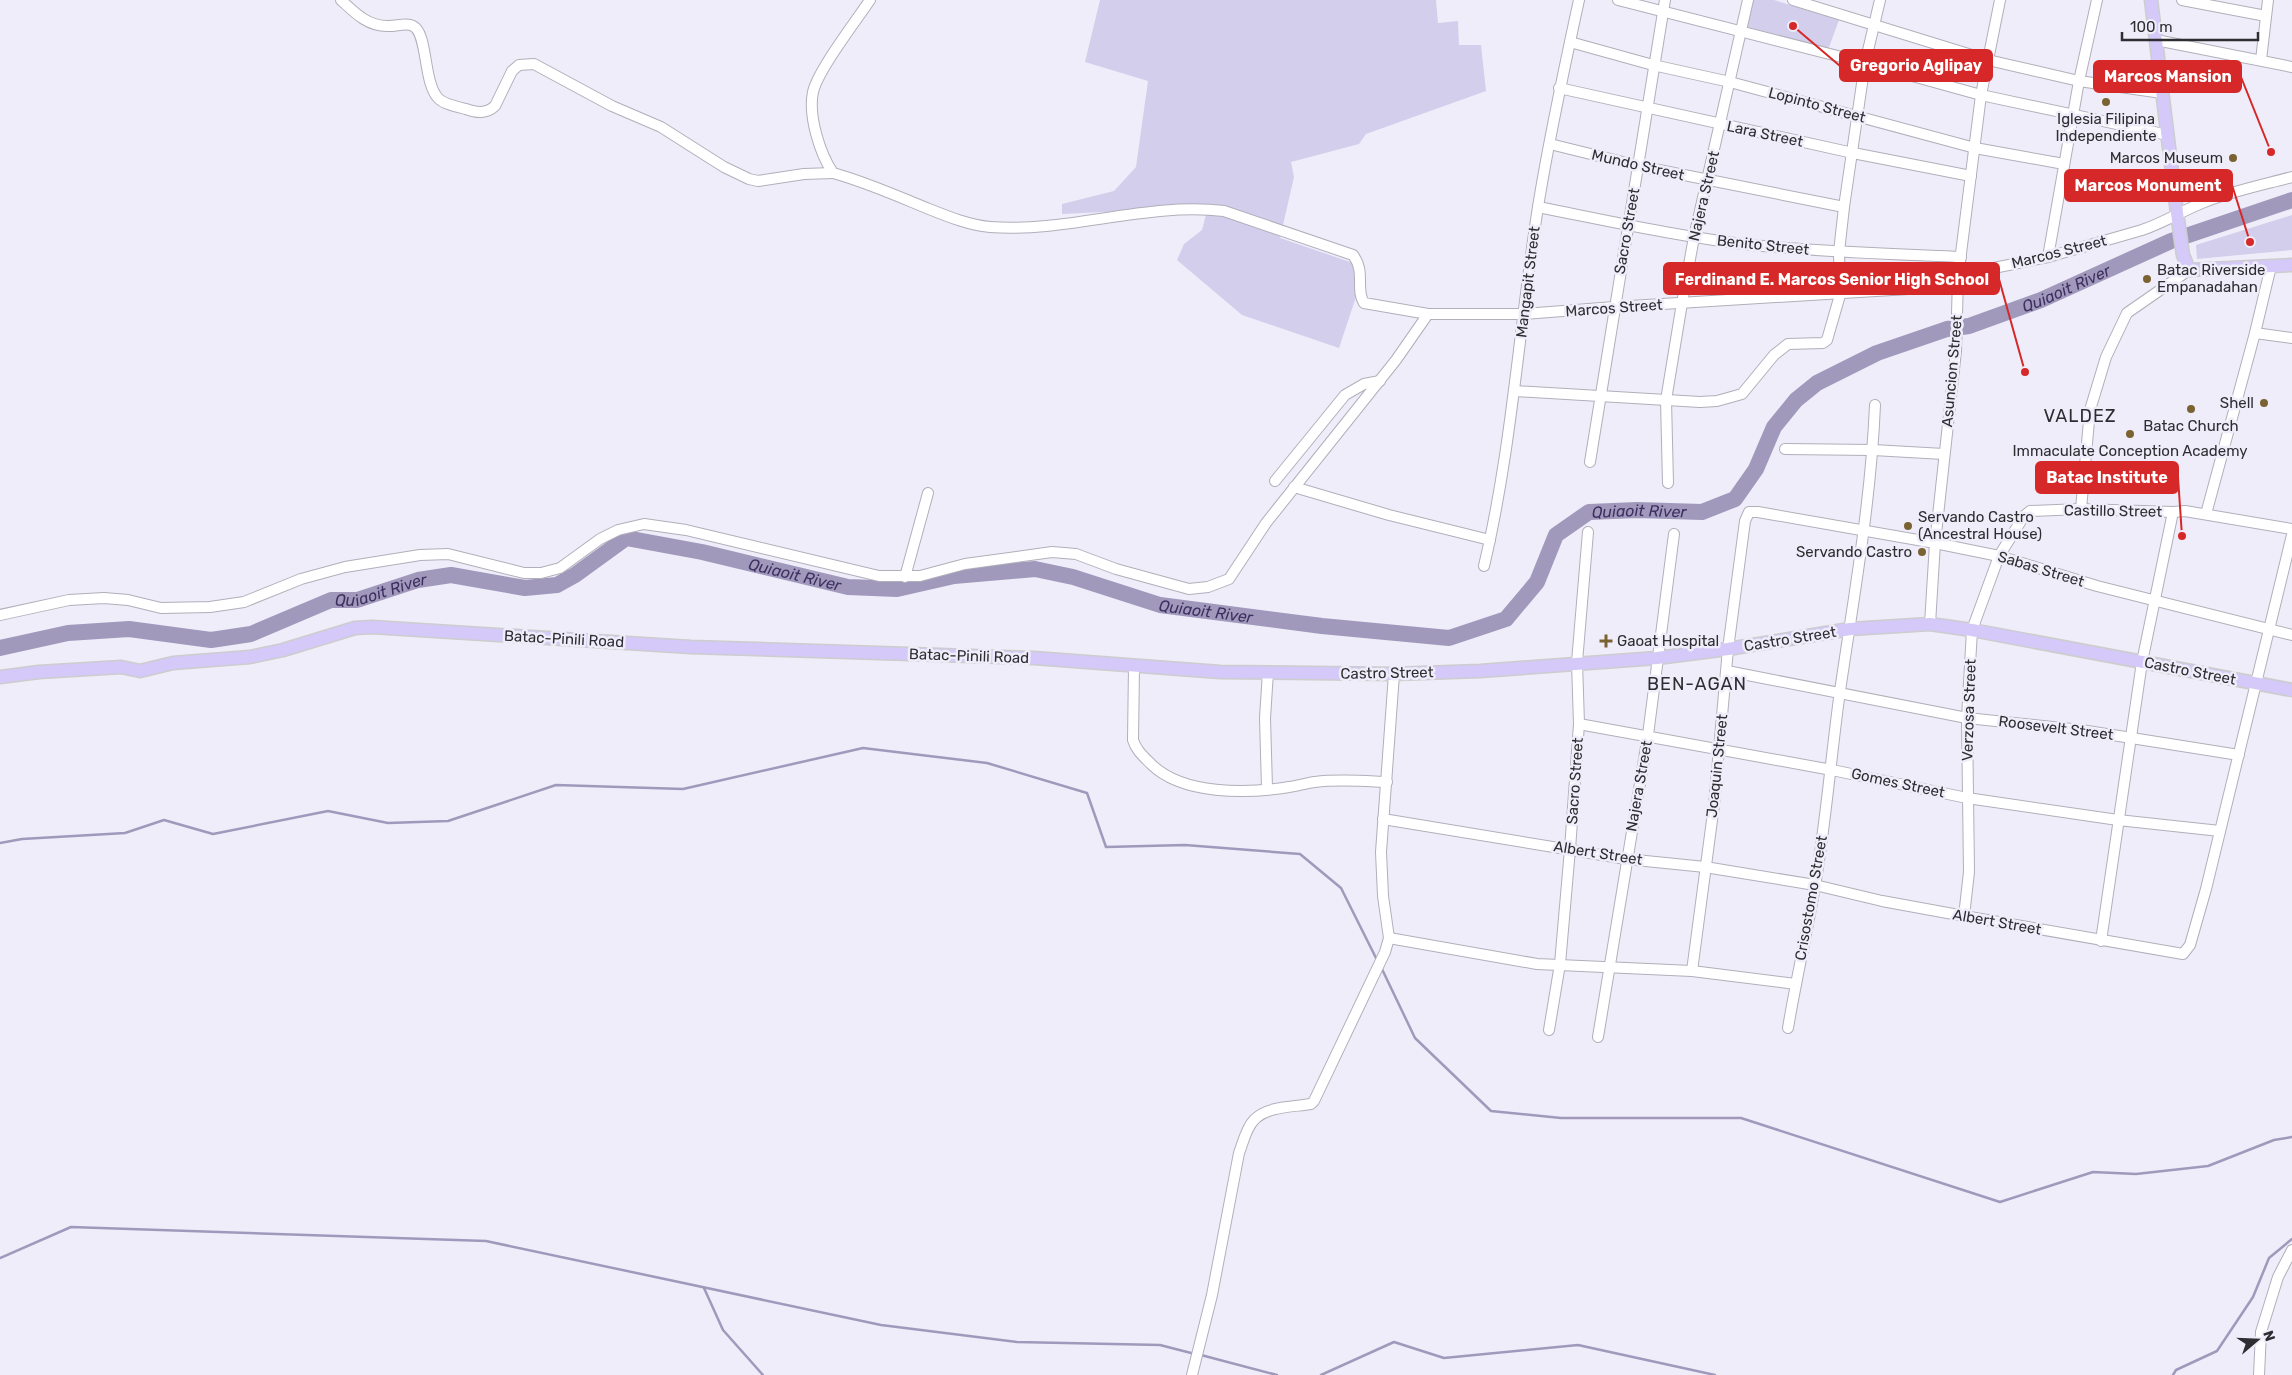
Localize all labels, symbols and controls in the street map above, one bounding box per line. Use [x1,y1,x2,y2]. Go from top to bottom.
scale bar [2122,10,2258,42]
text: 100 m [2130,18,2172,36]
callout: Gregorio Aglipay [1840,50,1992,81]
text: Gregorio Aglipay [1850,56,1983,75]
callout: Marcos Mansion [2094,61,2241,92]
text: Marcos Mansion [2104,67,2232,86]
street label: Lopinto Street [1766,83,1868,127]
marker: Iglesia Filipina Independiente [2100,96,2112,108]
place label: Iglesia Filipina Independiente [2055,110,2157,145]
street label: Lara Street [1725,117,1805,151]
street label: Mundo Street [1590,146,1686,184]
street label: Najera Street [1685,149,1723,243]
place label: Marcos Museum [2110,149,2223,167]
marker: Marcos Museum [2227,152,2239,164]
callout: Marcos Monument [2065,170,2232,201]
text: Marcos Monument [2075,176,2222,195]
street label: Sacro Street [1611,186,1643,275]
street label: Mangapit Street [1512,225,1544,339]
street label: Benito Street [1716,231,1810,259]
street label: Marcos Street [2010,231,2109,273]
water label: Quiaoit River [2019,260,2114,316]
place label: Batac Riverside Empanadahan [2157,261,2266,296]
callout: Ferdinand E. Marcos Senior High School [1664,263,1999,294]
text: Ferdinand E. Marcos Senior High School [1675,270,1989,289]
marker: Batac Riverside Empanadahan [2141,273,2153,285]
street label: Marcos Street [1565,296,1663,320]
street label: Asuncion Street [1938,314,1966,428]
place label: Shell [2220,394,2254,412]
marker: Shell [2258,397,2270,409]
marker: Batac Church [2185,403,2197,415]
district label: VALDEZ [2043,405,2117,427]
place label: Batac Church [2143,417,2239,435]
marker: Immaculate Conception Academy [2124,428,2136,440]
place label: Immaculate Conception Academy [2012,442,2248,460]
callout: Batac Institute [2036,462,2178,493]
text: Batac Institute [2046,468,2168,487]
water label: Quiaoit River [1591,501,1688,522]
street label: Castillo Street [2064,501,2162,521]
place label: Servando Castro (Ancestral House) [1918,508,2042,543]
marker: Servando Castro (Ancestral House) [1902,520,1914,532]
place label: Servando Castro [1796,543,1912,561]
marker: Servando Castro [1916,546,1928,558]
street label: Sabas Street [1996,547,2087,591]
water label: Quiaoit River [746,554,844,595]
water label: Quiaoit River [335,570,429,610]
water label: Quiaoit River [1157,596,1255,627]
street label: Castro Street [1743,623,1837,655]
street label: Batac-Pinili Road [503,627,625,651]
place label: Gaoat Hospital [1617,632,1719,650]
marker: Gaoat Hospital [1599,634,1613,648]
street label: Batac-Pinili Road [909,645,1029,667]
street label: Castro Street [2143,653,2237,689]
street label: Verzosa Street [1958,658,1980,761]
street label: Castro Street [1340,663,1434,683]
district label: BEN-AGAN [1647,673,1747,695]
street label: Roosevelt Street [1997,712,2115,744]
street label: Joaquin Street [1703,713,1731,819]
street label: Sacro Street [1563,737,1587,825]
street label: Najera Street [1622,739,1656,833]
street label: Gomes Street [1850,764,1947,802]
street label: Crisostomo Street [1791,834,1831,962]
street label: Albert Street [1552,837,1644,869]
street label: Albert Street [1951,905,2043,939]
north arrow [2232,1315,2282,1365]
text: N [2259,1328,2278,1343]

